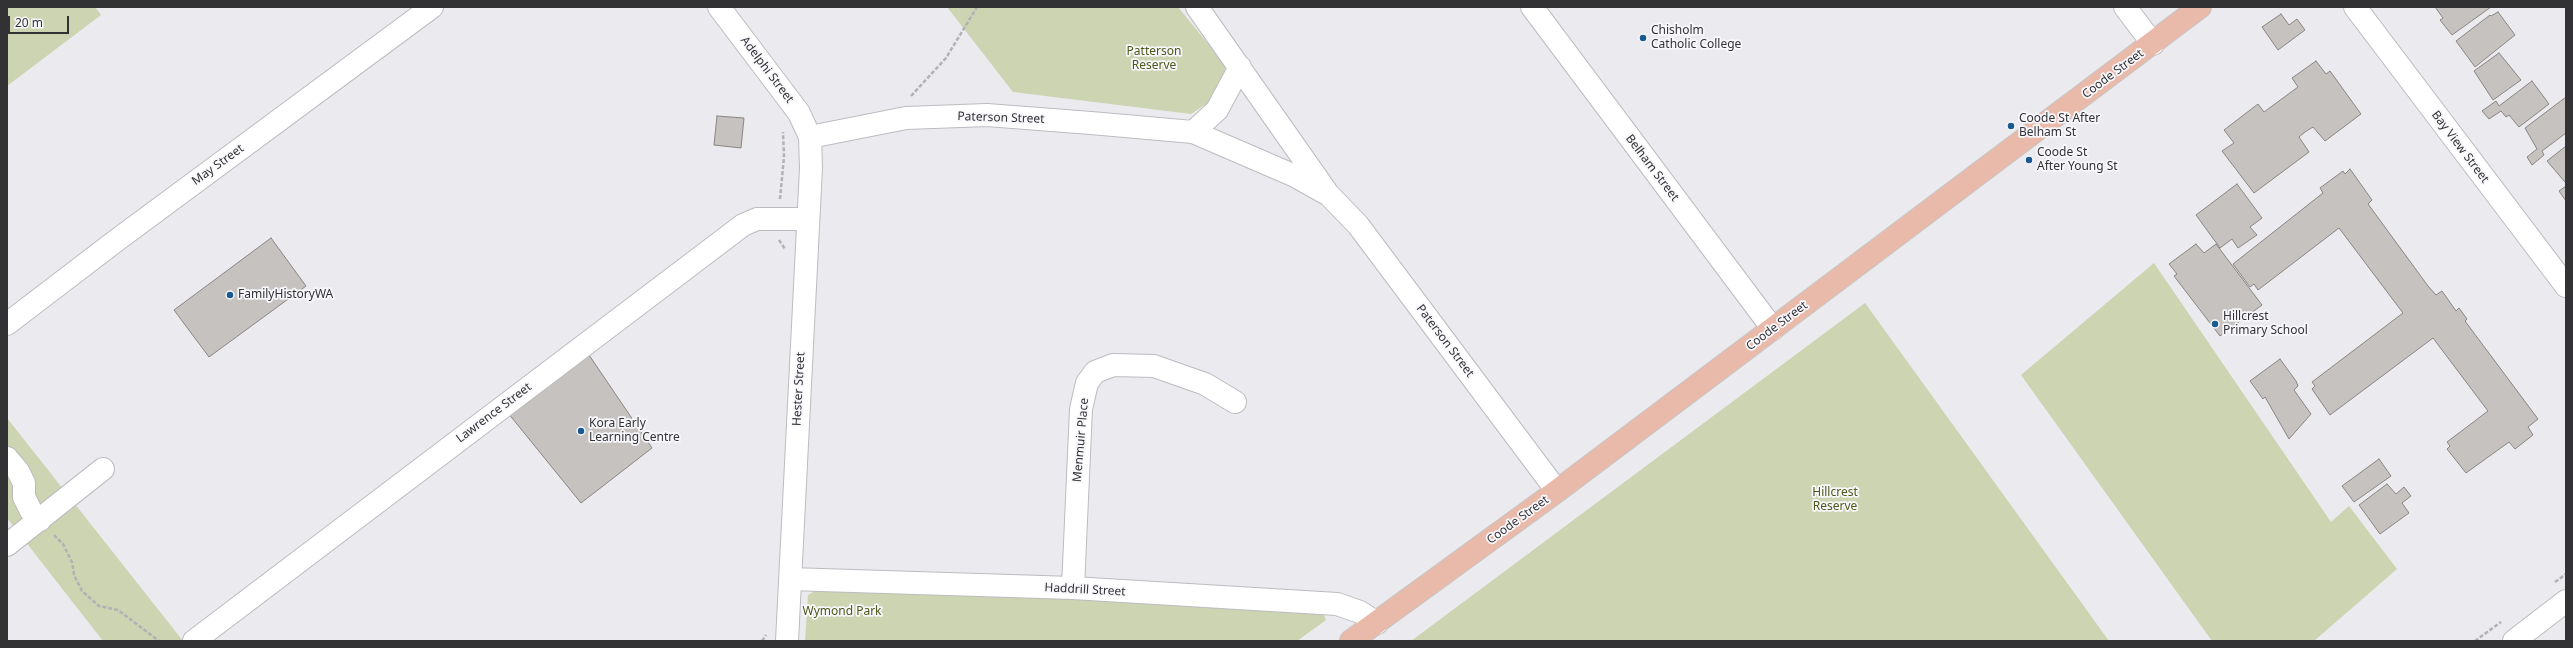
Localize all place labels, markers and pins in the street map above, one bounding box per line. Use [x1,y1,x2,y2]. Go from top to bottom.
place label: Chisholm Catholic College [1651,24,1741,52]
marker: Chisholm Catholic College [1638,33,1648,43]
place label: Coode St After Belham St [2019,112,2100,140]
marker: Coode St After Belham St [2006,121,2016,131]
place label: Coode St After Young St [2037,146,2118,174]
marker: Coode St After Young St [2024,155,2034,165]
place label: FamilyHistoryWA [238,288,333,302]
marker: FamilyHistoryWA [225,290,235,300]
place label: Hillcrest Primary School [2223,310,2308,338]
marker: Hillcrest Primary School [2210,319,2220,329]
place label: Kora Early Learning Centre [589,417,680,445]
marker: Kora Early Learning Centre [576,426,586,436]

